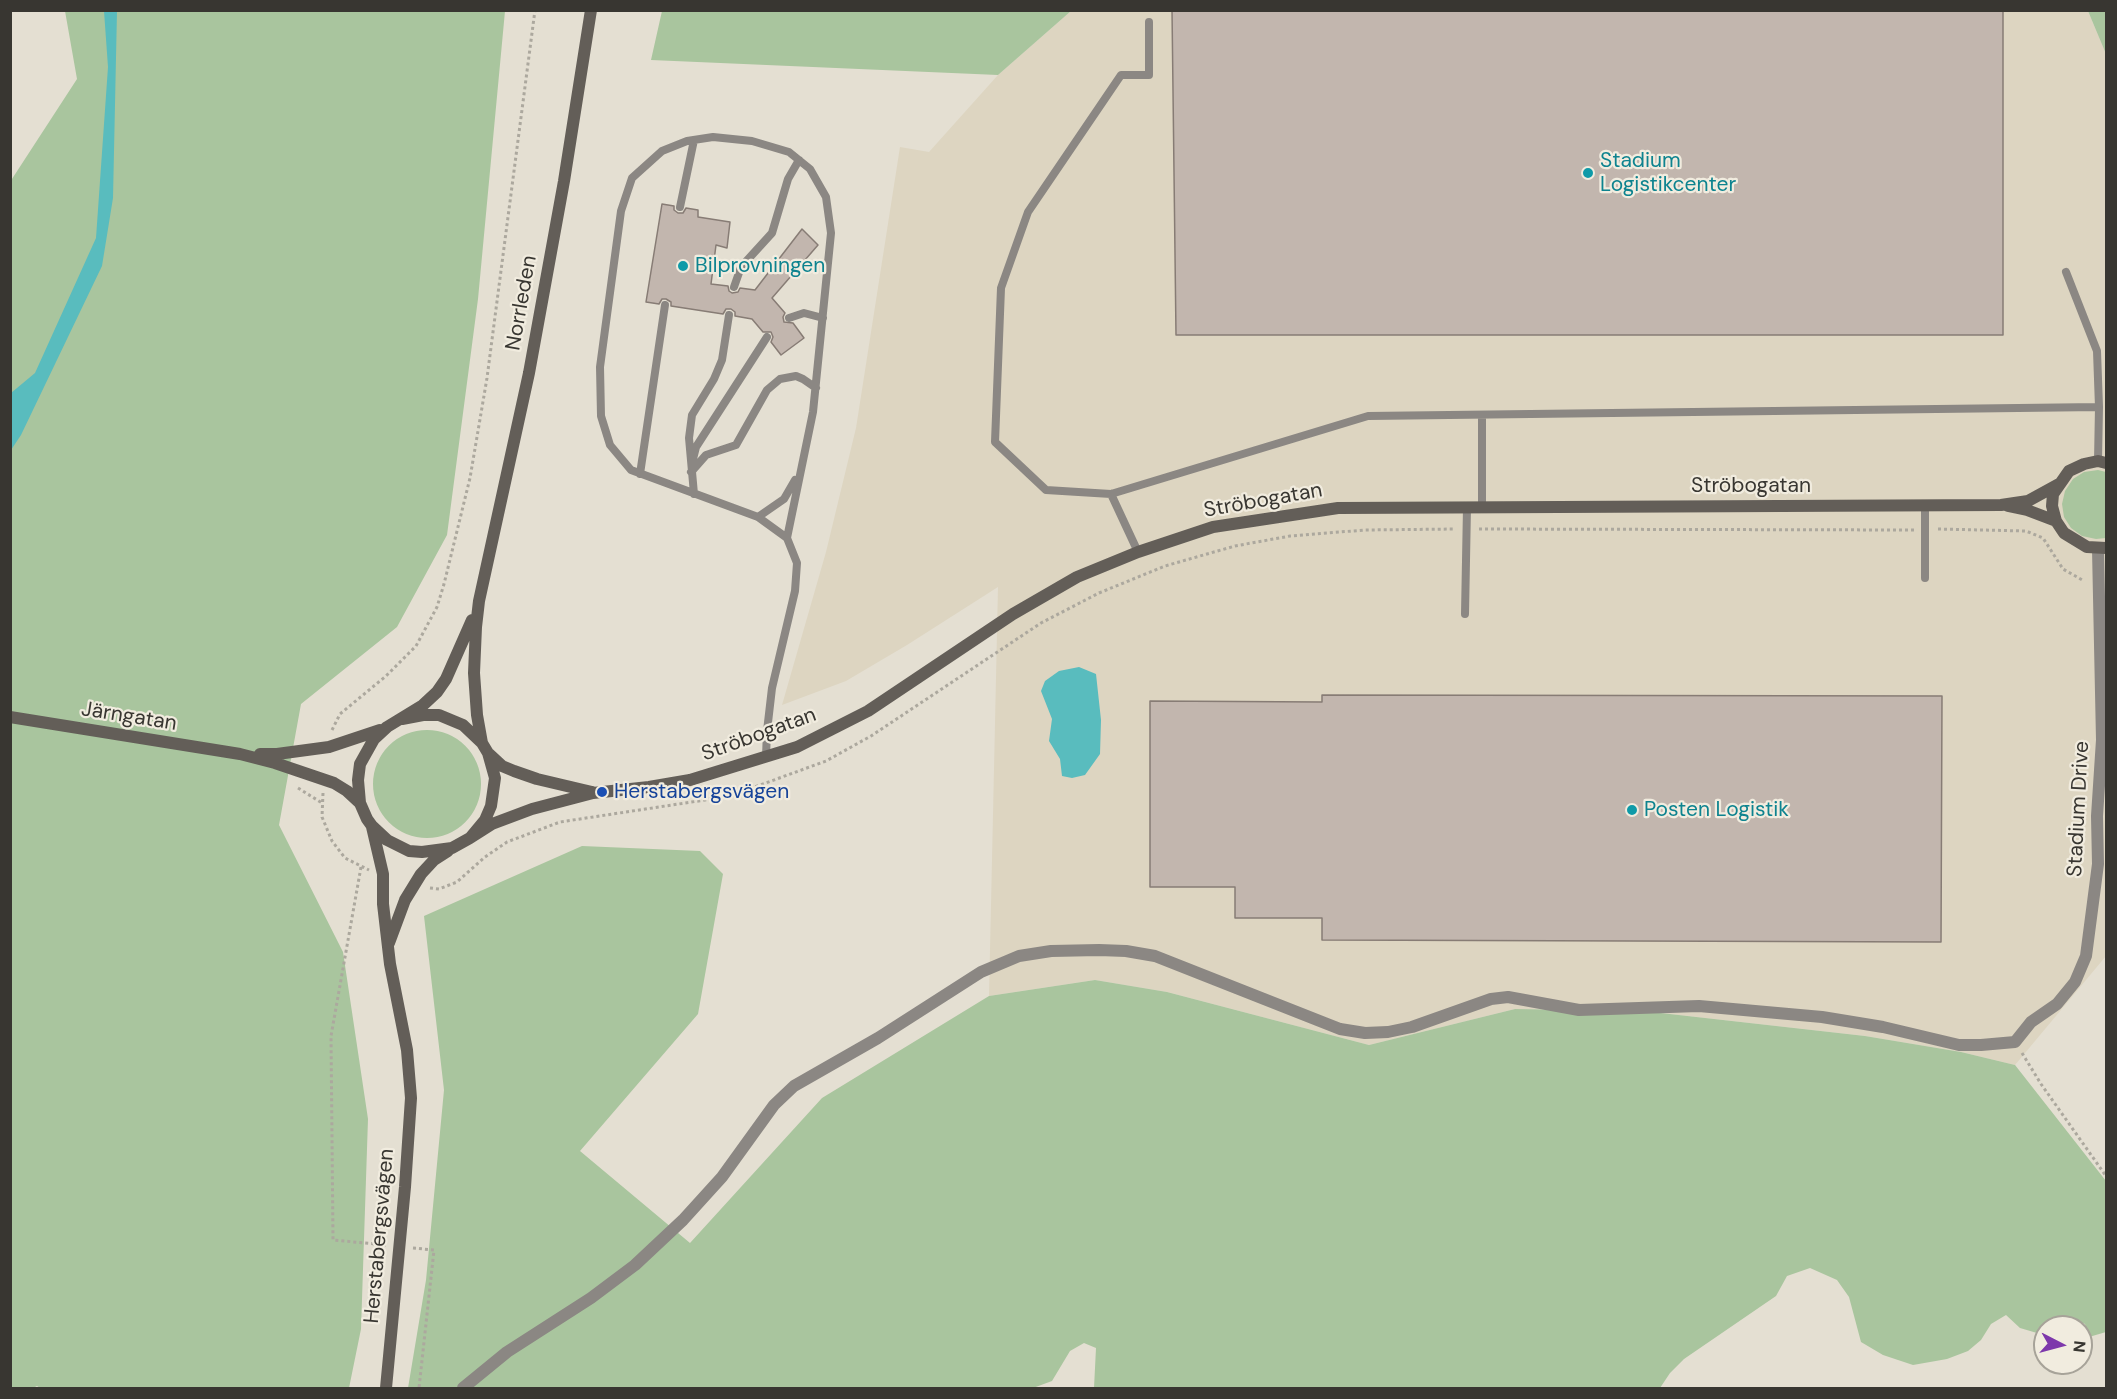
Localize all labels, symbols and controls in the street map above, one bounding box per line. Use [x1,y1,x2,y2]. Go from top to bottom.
place label: Stadium Logistikcenter [1600,148,1736,198]
marker: Stadium Logistikcenter [1581,166,1595,180]
street label: Norrleden [501,253,543,353]
place label: Bilprovningen [695,253,825,279]
marker: Bilprovningen [676,259,690,273]
street label: Ströbogatan [1691,473,1811,499]
street label: Ströbogatan [1202,478,1324,524]
street label: Järngatan [79,697,179,737]
street label: Ströbogatan [698,703,820,767]
street label: Stadium Drive [2063,740,2095,878]
place label: Herstabergsvägen [614,779,789,805]
marker: Herstabergsvägen [595,785,609,799]
place label: Posten Logistik [1644,797,1789,823]
marker: Posten Logistik [1625,803,1639,817]
street label: Herstabergsvägen [360,1148,400,1324]
north arrow [2033,1315,2093,1375]
text: N [2068,1340,2090,1354]

